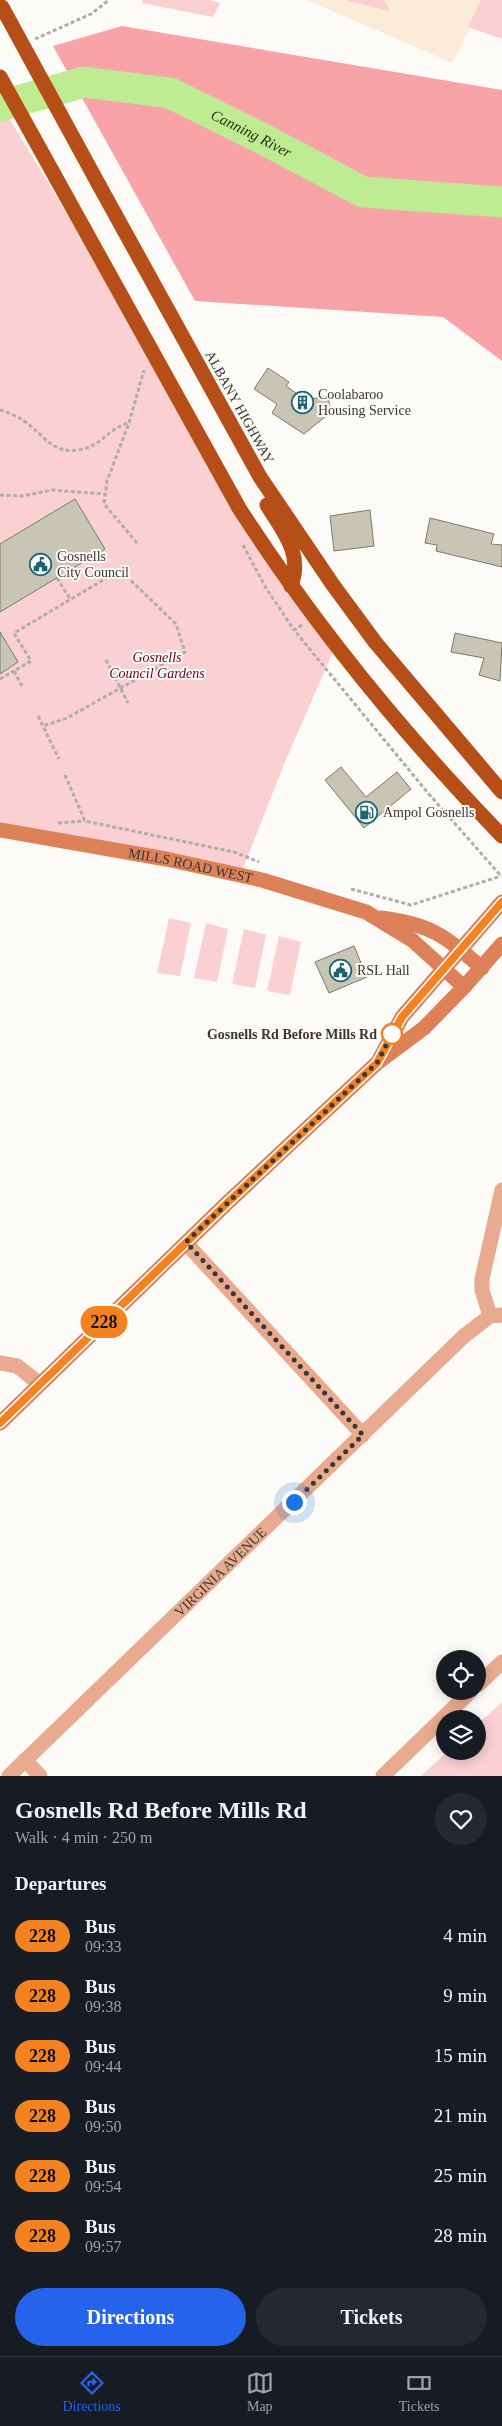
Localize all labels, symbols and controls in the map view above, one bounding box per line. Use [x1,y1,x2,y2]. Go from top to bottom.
water label: Canning River [209,107,294,161]
street label: ALBANY HIGHWAY [202,348,277,466]
place label: Coolabaroo Housing Service [318,387,411,418]
building icon: Coolabaroo Housing Service [290,390,314,414]
place label: Gosnells City Council [57,549,129,580]
public building icon: Gosnells City Council [29,552,53,576]
park label: Gosnells Council Gardens [109,650,205,681]
fuel station icon: Ampol Gosnells [355,800,379,824]
place label: Ampol Gosnells [383,805,474,820]
street label: MILLS ROAD WEST [127,846,255,886]
public building icon: RSL Hall [329,958,353,982]
place label: RSL Hall [357,963,410,978]
marker: Gosnells Rd Before Mills Rd [381,1023,403,1045]
place label: Gosnells Rd Before Mills Rd [207,1027,377,1042]
line badge: 228 [75,1306,133,1338]
text: 228 [91,1312,118,1332]
your location [282,1490,307,1515]
street label: VIRGINIA AVENUE [172,1524,270,1620]
map controls [436,1650,486,1760]
button: locate [436,1650,486,1700]
button: layers [436,1710,486,1760]
button: heart [435,1793,487,1845]
text: Gosnells Rd Before Mills Rd [15,1797,307,1823]
text: Walk · 4 min · 250 m [15,1829,152,1846]
text: Departures [15,1873,106,1894]
text: Bus [85,1916,116,1937]
text: 4 min [443,1925,487,1946]
text: 228 [29,1926,56,1946]
text: 09:33 [85,1938,121,1955]
text: Bus [85,1976,116,1997]
text: 9 min [443,1985,487,2006]
text: 228 [29,1986,56,2006]
text: 09:38 [85,1998,121,2015]
text: Bus [85,2036,116,2057]
text: 15 min [434,2045,487,2066]
text: 228 [29,2046,56,2066]
text: 09:44 [85,2058,121,2075]
text: Bus [85,2096,116,2117]
text: 21 min [434,2105,487,2126]
text: 228 [29,2106,56,2126]
text: 09:50 [85,2118,121,2135]
text: Bus [85,2156,116,2177]
text: 25 min [434,2165,487,2186]
text: 228 [29,2166,56,2186]
text: 09:54 [85,2178,121,2195]
text: Bus [85,2216,116,2237]
text: 28 min [434,2225,487,2246]
text: 228 [29,2226,56,2246]
text: 09:57 [85,2238,121,2255]
button: Directions [15,2288,246,2346]
button: Tickets [256,2288,487,2346]
tab: Directions [62,2369,121,2415]
tab: Map [246,2369,274,2415]
tab: Tickets [399,2369,440,2415]

